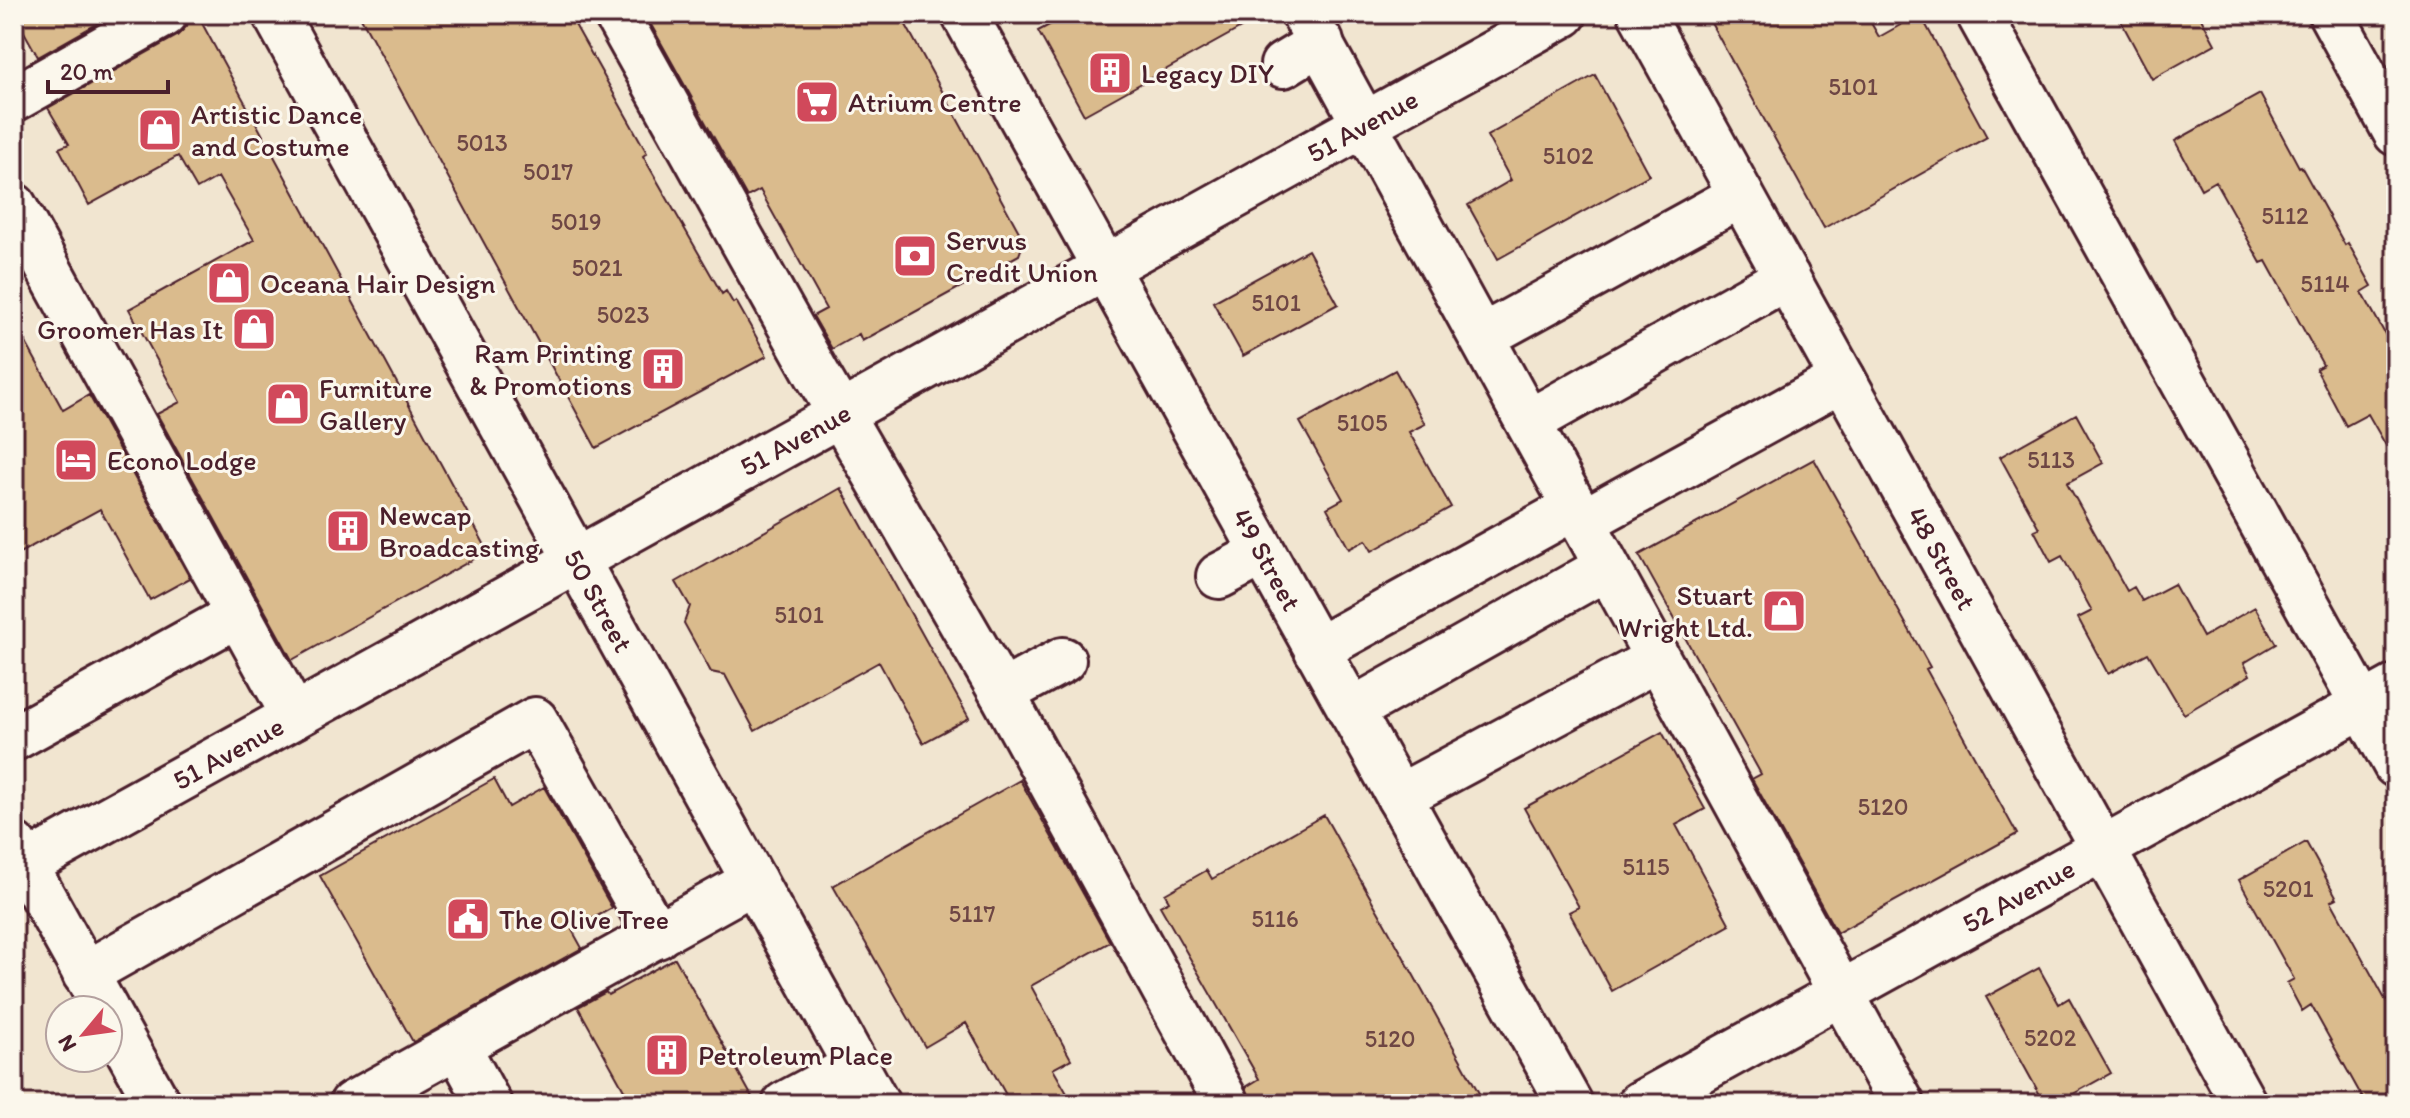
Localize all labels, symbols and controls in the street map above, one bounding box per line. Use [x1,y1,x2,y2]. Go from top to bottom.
scale bar [48,44,168,94]
building icon: Legacy DIY [1086,49,1134,97]
place label: Legacy DIY [1141,56,1274,90]
text: 20 m [60,57,113,86]
house number: 5101 [1828,72,1878,101]
supermarket icon: Atrium Centre [793,78,841,126]
street label: 51 Avenue [1301,81,1424,170]
place label: Atrium Centre [848,85,1022,119]
place label: Artistic Dance and Costume [191,97,362,163]
shop icon: Artistic Dance and Costume [136,106,184,154]
house number: 5013 [456,128,508,157]
house number: 5102 [1542,141,1594,170]
house number: 5017 [523,157,573,186]
house number: 5112 [2261,201,2309,230]
house number: 5019 [550,207,602,236]
place label: Servus Credit Union [946,223,1098,289]
bank icon: Servus Credit Union [891,232,939,280]
house number: 5021 [571,253,623,282]
shop icon: Oceana Hair Design [205,259,253,307]
place label: Oceana Hair Design [260,266,496,300]
house number: 5114 [2300,269,2350,298]
house number: 5101 [1251,288,1301,317]
house number: 5023 [596,300,650,329]
shop icon: Groomer Has It [230,305,278,353]
place label: Groomer Has It [37,312,223,346]
place label: Ram Printing & Promotions [469,336,633,402]
building icon: Ram Printing & Promotions [639,345,687,393]
place label: Furniture Gallery [319,371,432,437]
shop icon: Furniture Gallery [264,380,312,428]
street label: 51 Avenue [734,395,857,483]
house number: 5105 [1336,408,1388,437]
hotel icon: Econo Lodge [52,436,100,484]
place label: Econo Lodge [107,443,257,477]
house number: 5113 [2027,445,2075,474]
place label: Newcap Broadcasting [379,498,540,564]
street label: 48 Street [1900,501,1984,616]
street label: 49 Street [1225,502,1309,617]
building icon: Newcap Broadcasting [324,507,372,555]
street label: 50 Street [557,543,641,658]
place label: Stuart Wright Ltd. [1618,578,1753,644]
shop icon: Stuart Wright Ltd. [1760,587,1808,635]
house number: 5101 [774,600,824,629]
street label: 51 Avenue [167,708,289,797]
house number: 5120 [1857,792,1909,821]
street label: 52 Avenue [1956,851,2080,940]
house number: 5115 [1622,852,1670,881]
house number: 5201 [2262,874,2314,903]
public building icon: The Olive Tree [444,895,492,943]
house number: 5117 [949,899,995,928]
place label: The Olive Tree [499,902,669,936]
house number: 5116 [1251,904,1299,933]
north arrow [44,994,124,1074]
house number: 5202 [2024,1023,2077,1052]
house number: 5120 [1364,1024,1416,1053]
text: N [52,1030,82,1056]
building icon: Petroleum Place [643,1031,691,1079]
place label: Petroleum Place [698,1038,893,1072]

